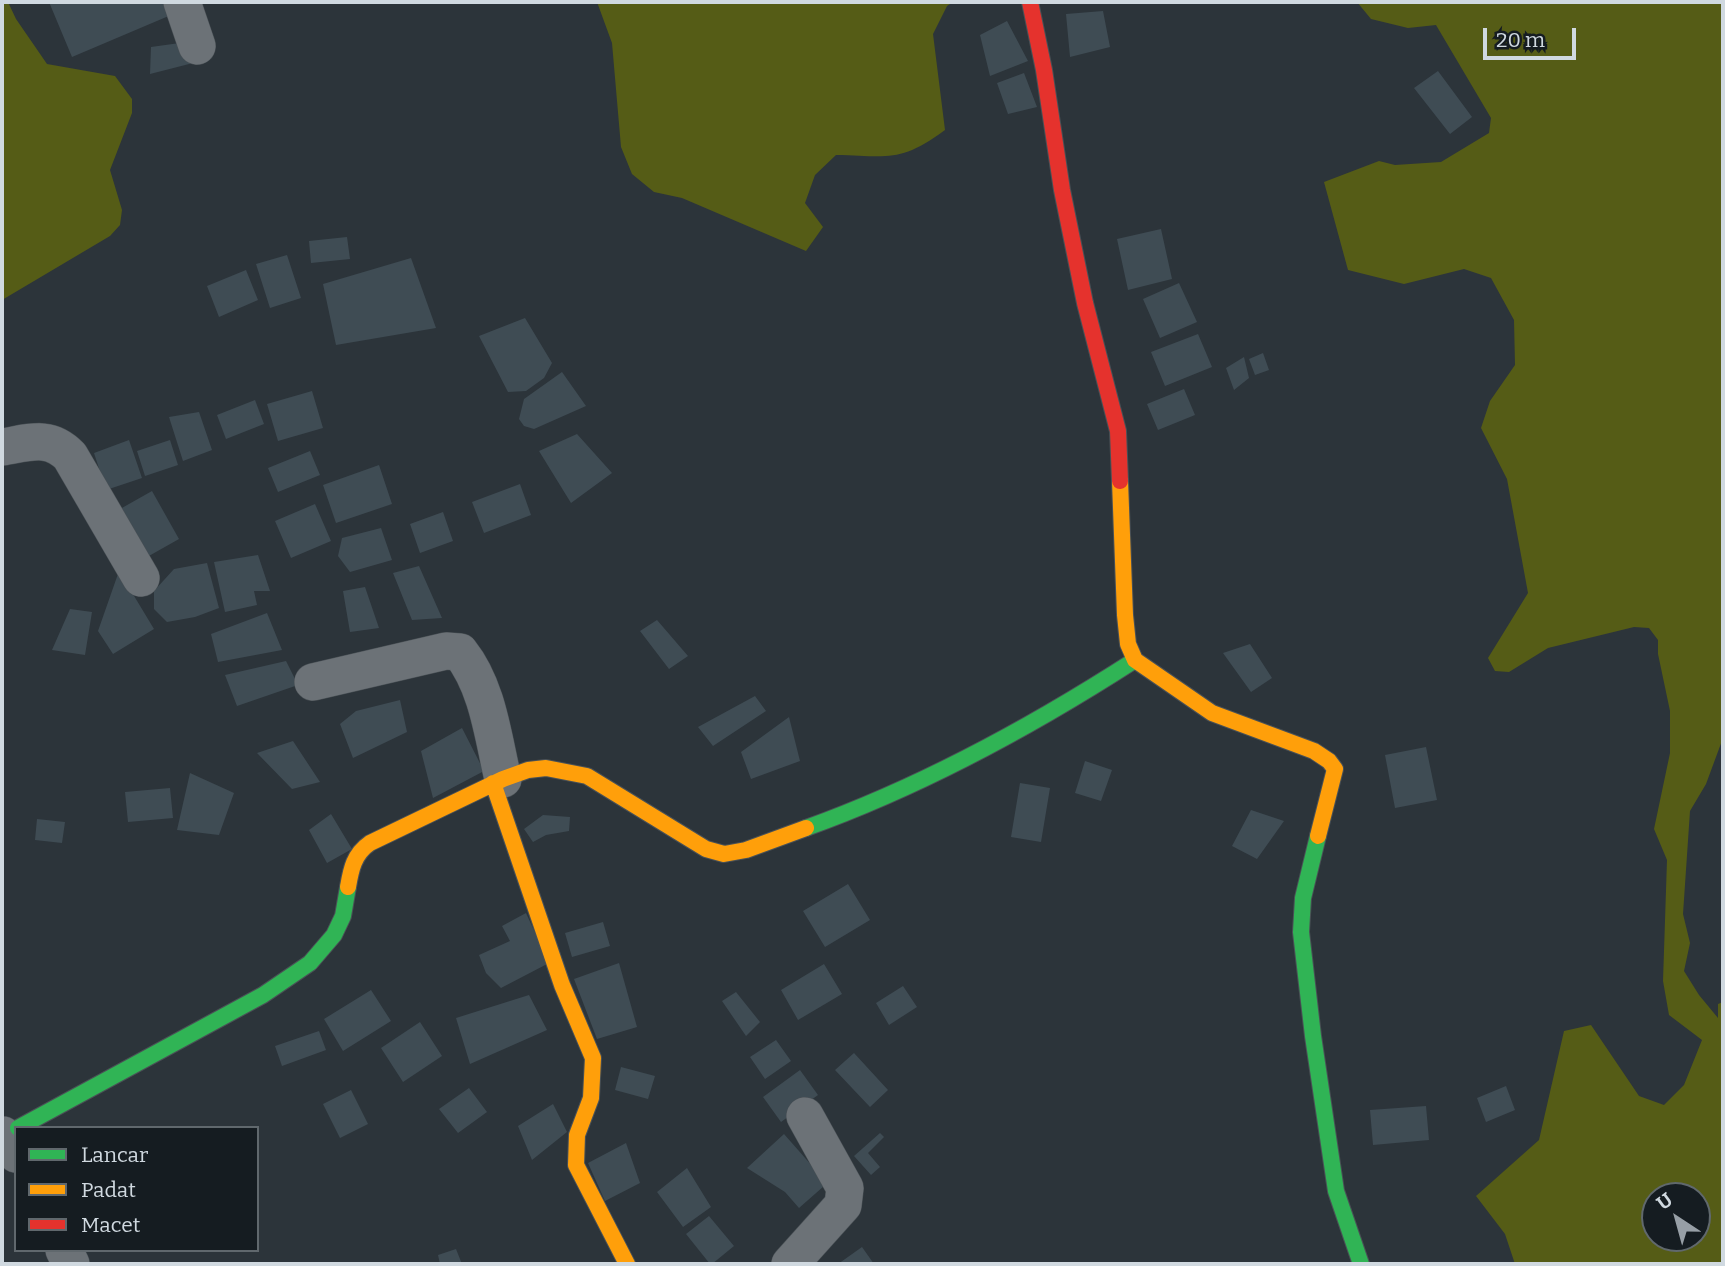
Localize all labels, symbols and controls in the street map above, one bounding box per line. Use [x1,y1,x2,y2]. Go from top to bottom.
scale bar [1487,14,1580,58]
text: 20 m [1496,27,1545,53]
legend [14,1126,259,1252]
text: Lancar [81,1142,148,1168]
text: Padat [81,1177,136,1203]
north arrow [1641,1182,1711,1252]
text: U [1652,1188,1677,1215]
text: Macet [81,1212,140,1238]

